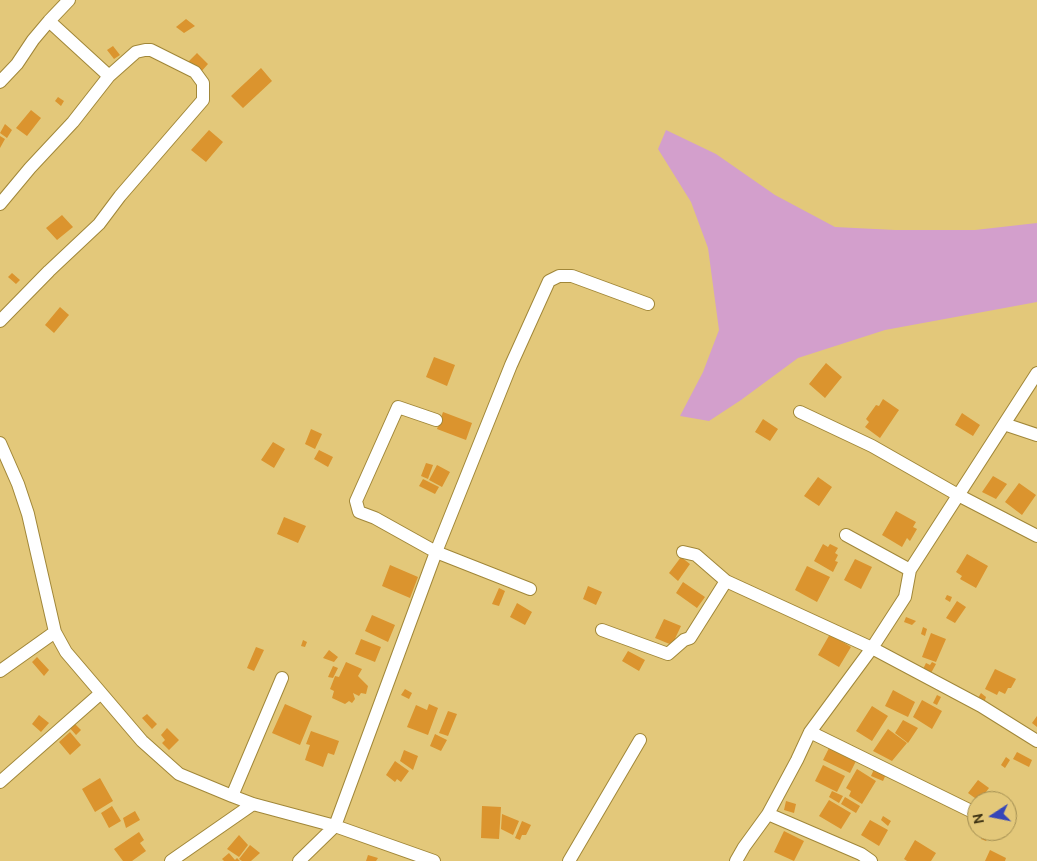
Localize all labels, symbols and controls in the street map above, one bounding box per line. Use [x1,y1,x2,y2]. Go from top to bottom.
north arrow [967,791,1017,841]
text: N [969,812,987,825]

